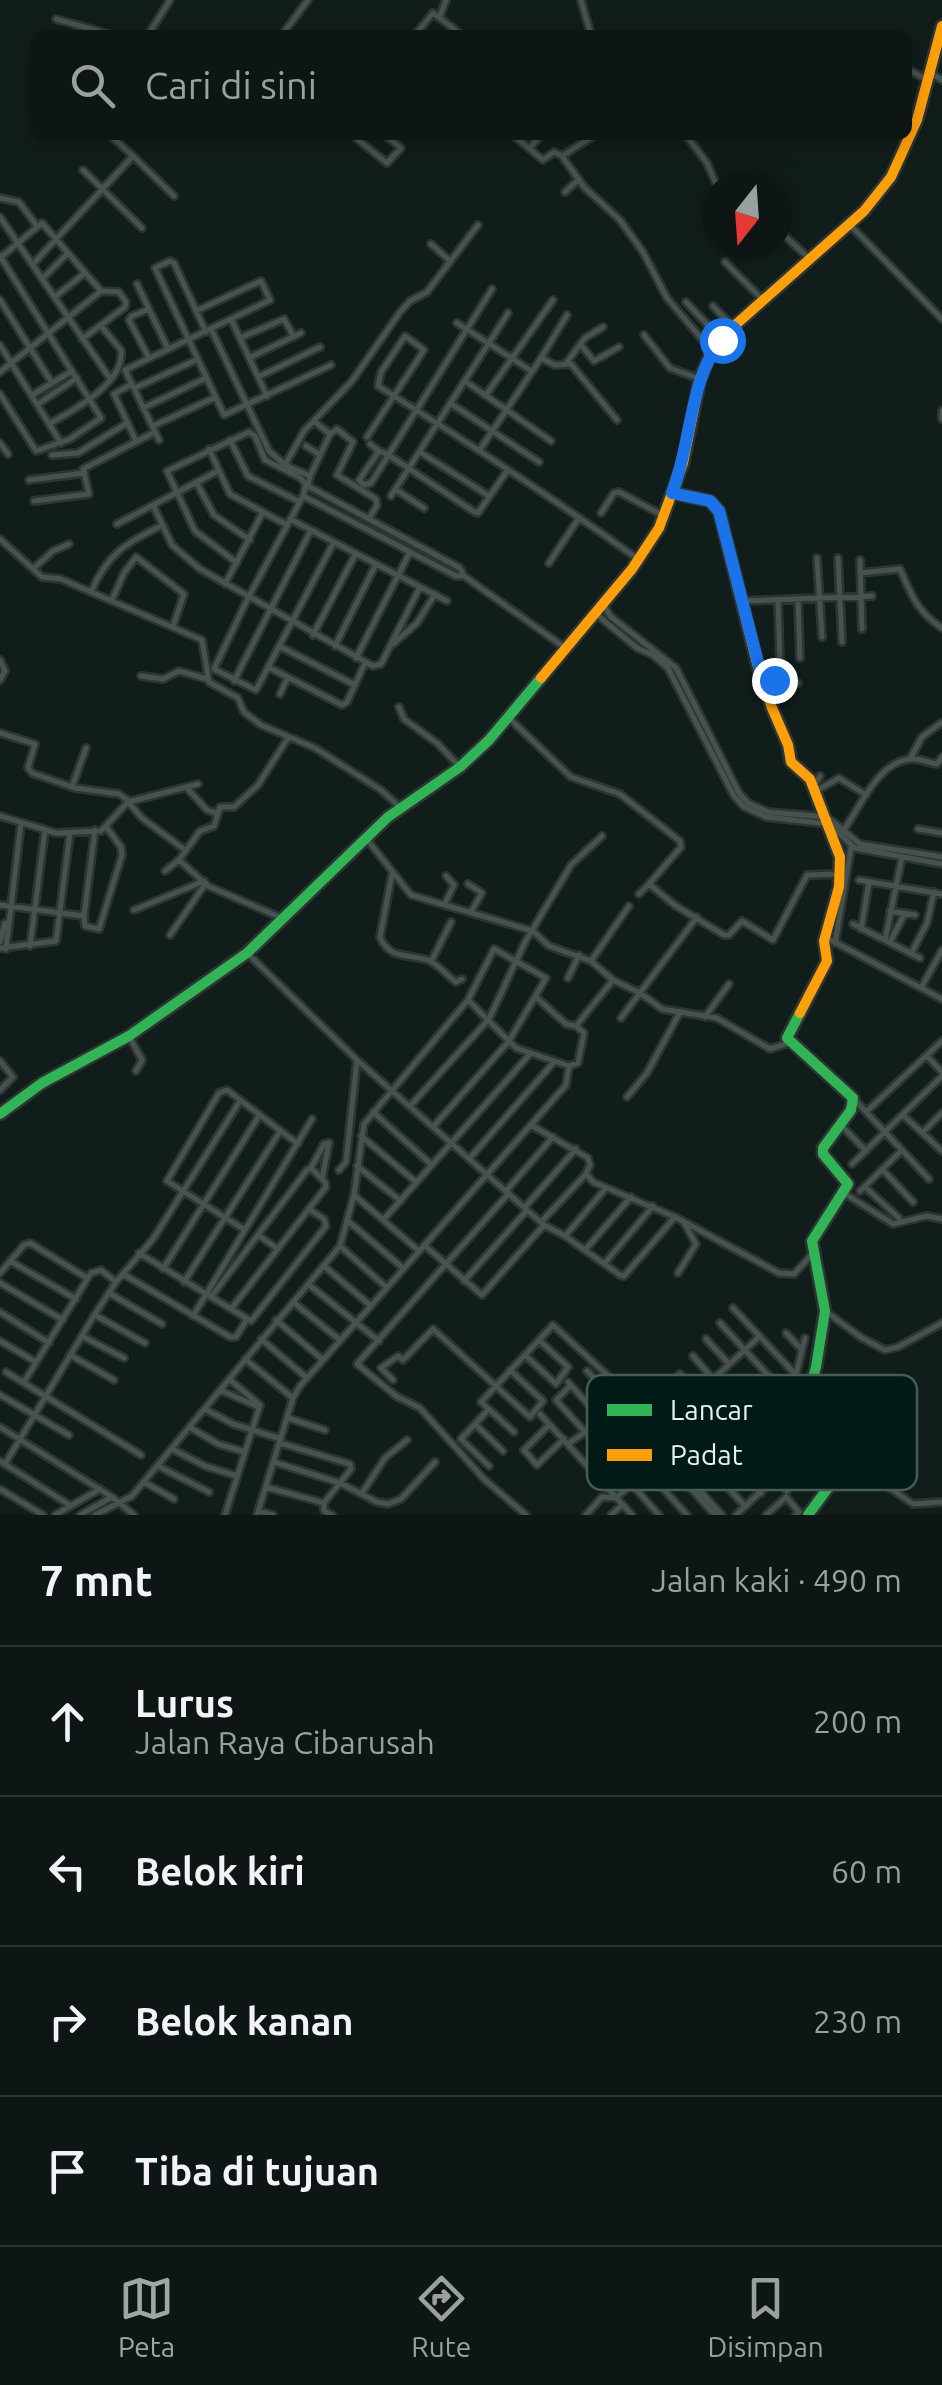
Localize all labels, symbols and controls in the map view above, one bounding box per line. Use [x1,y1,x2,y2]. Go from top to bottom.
search box [30,30,912,140]
icon: search [65,58,120,113]
text: Cari di sini [145,64,317,106]
north arrow [702,170,792,260]
route start [700,318,746,364]
route end [752,658,798,704]
legend [587,1375,917,1490]
text: Lancar [670,1394,753,1425]
text: Padat [670,1439,743,1470]
text: 7 mnt [40,1557,153,1604]
text: Jalan kaki · 490 m [651,1562,902,1598]
text: Lurus [135,1682,234,1724]
icon: ahead [40,1694,95,1749]
text: 200 m [813,1703,902,1739]
text: Jalan Raya Cibarusah [135,1724,435,1760]
icon: left [40,1844,95,1899]
text: Belok kiri [135,1850,305,1892]
text: 60 m [831,1853,902,1889]
icon: right [40,1994,95,2049]
text: Belok kanan [135,2000,354,2042]
text: 230 m [813,2003,902,2039]
icon: arrive [40,2144,95,2199]
text: Tiba di tujuan [135,2150,379,2192]
tab: Peta [118,2271,175,2362]
tab: Rute [411,2271,471,2362]
tab: Disimpan [707,2271,824,2362]

